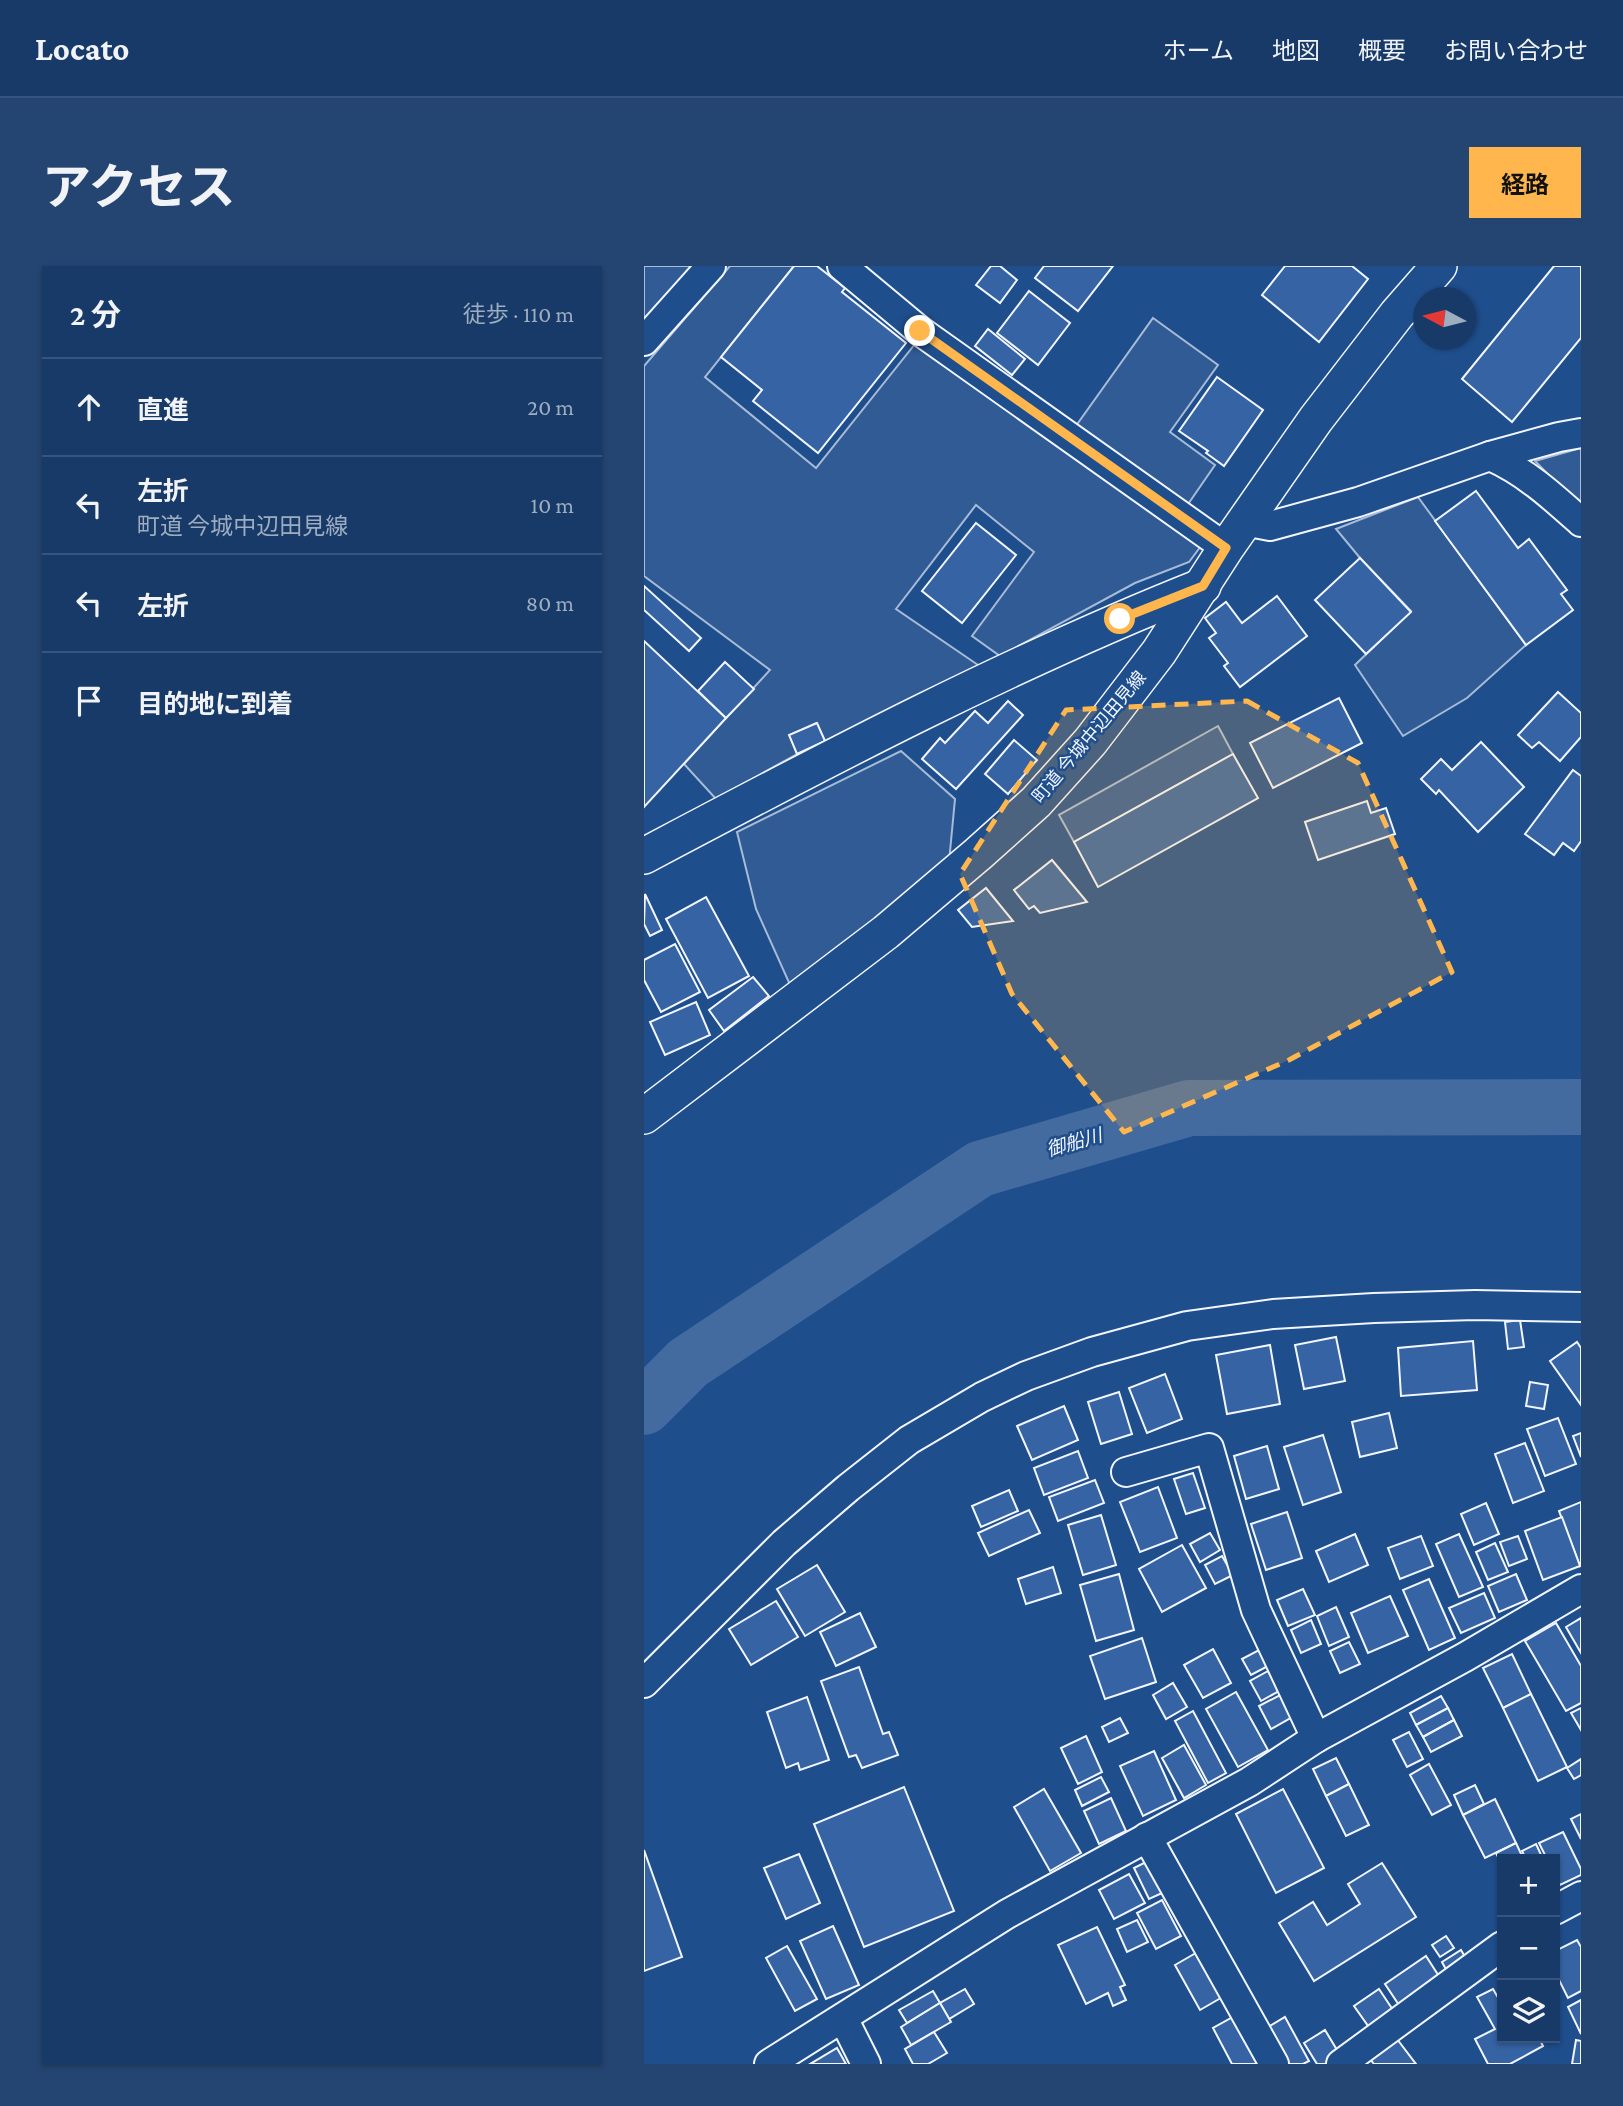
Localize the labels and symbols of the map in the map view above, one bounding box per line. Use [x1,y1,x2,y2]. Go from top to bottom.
north arrow [1413,287,1476,350]
route end [904,315,935,346]
route start [1104,603,1135,634]
street label: 町道 今城中辺田見線 [1028,667,1150,807]
water label: 御船川 [1044,1124,1106,1160]

